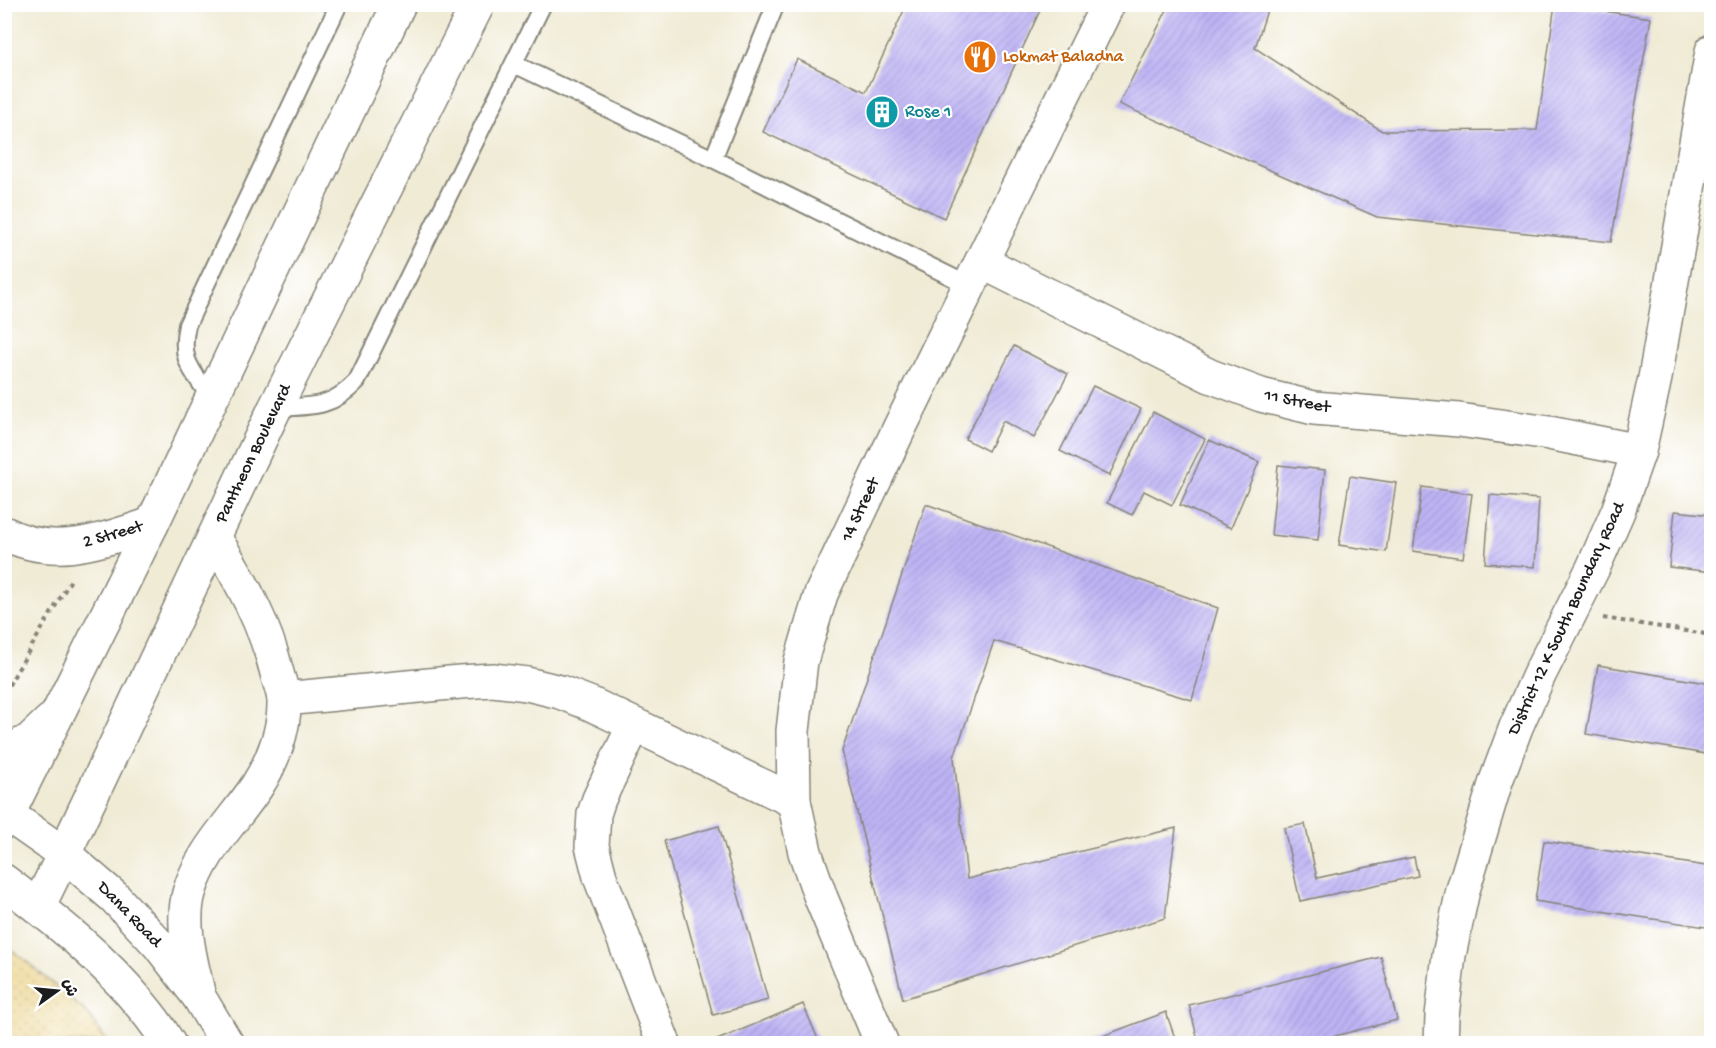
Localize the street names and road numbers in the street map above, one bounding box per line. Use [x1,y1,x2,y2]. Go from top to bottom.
street label: Pantheon Boulevard [211,380,297,528]
street label: 11 Street [1261,385,1333,419]
street label: 14 Street [837,473,886,546]
street label: District 12 K South Boundary Road [1503,498,1631,740]
street label: 2 Street [81,516,147,554]
street label: Dana Road [92,877,167,953]

